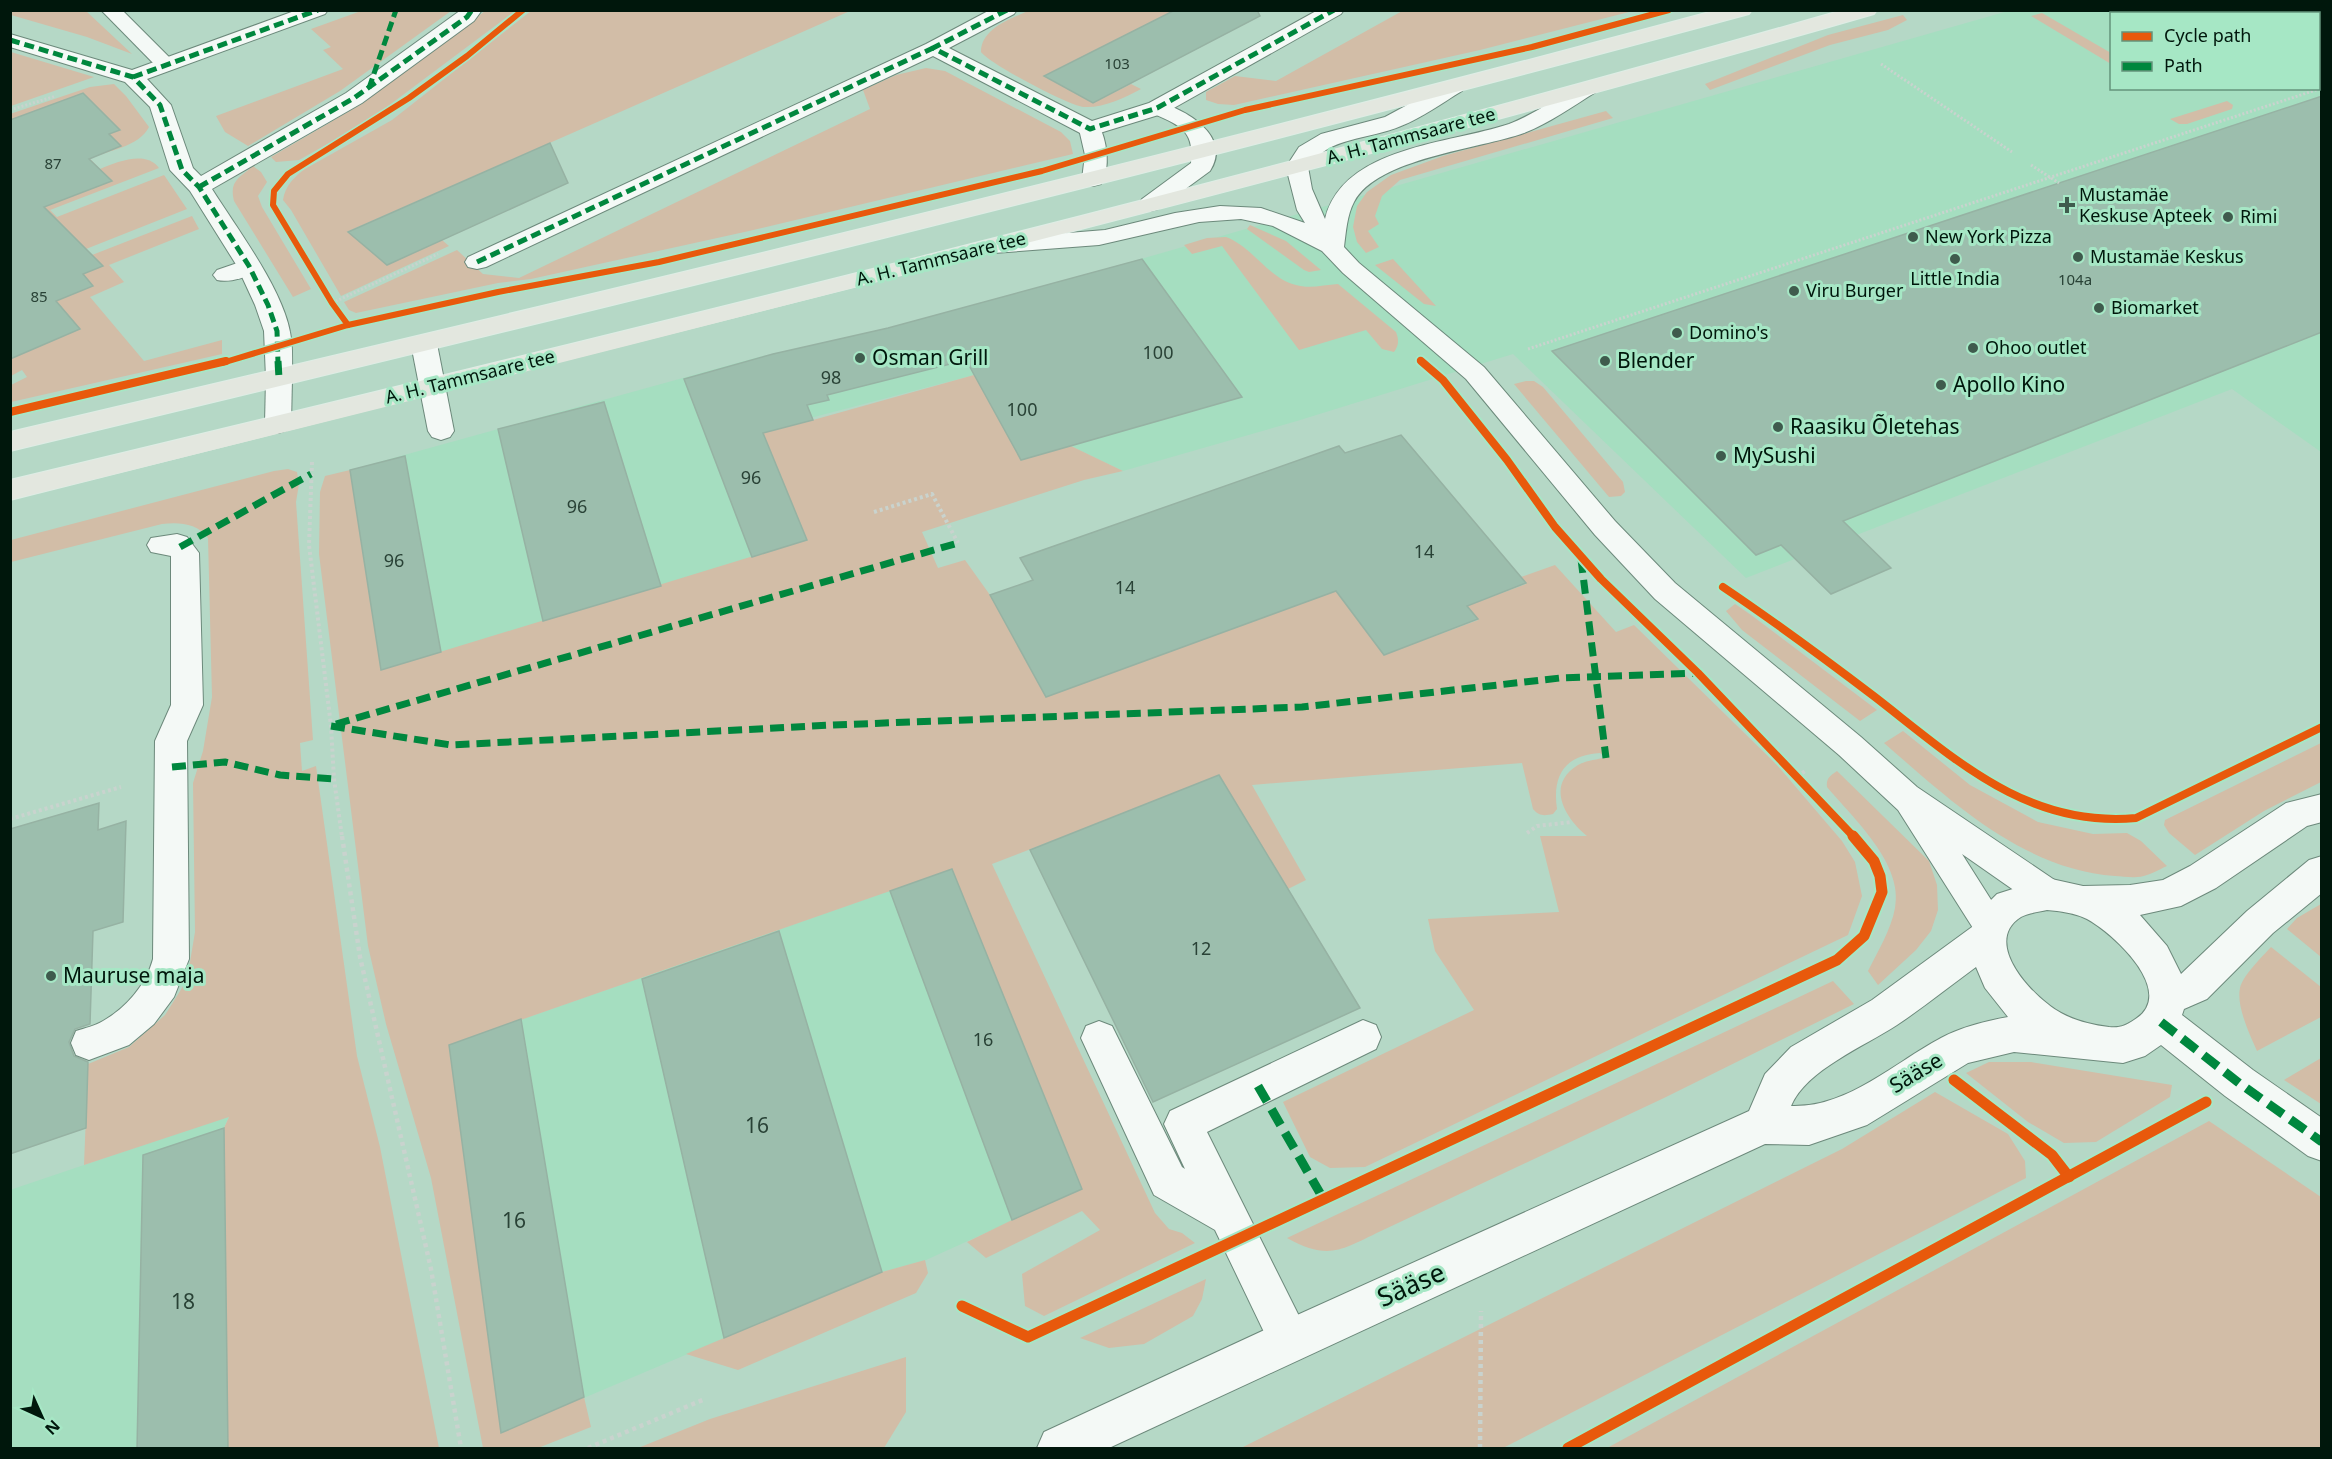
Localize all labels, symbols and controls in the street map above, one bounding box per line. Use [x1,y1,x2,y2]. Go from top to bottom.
legend [2110,12,2320,90]
text: Cycle path [2164,23,2251,47]
house number: 103 [1104,53,1130,73]
text: Path [2164,53,2203,77]
street label: A. H. Tammsaare tee [1324,101,1498,169]
house number: 87 [44,153,62,173]
place label: Mustamäe Keskuse Apteek [2079,182,2212,227]
marker: Mustamäe Keskuse Apteek [2060,198,2074,212]
place label: Rimi [2240,204,2277,228]
marker: Rimi [2221,210,2235,224]
place label: New York Pizza [1925,224,2052,248]
street label: A. H. Tammsaare tee [854,225,1028,291]
marker: New York Pizza [1906,230,1920,244]
place label: Mustamäe Keskus [2090,244,2244,268]
marker: Mustamäe Keskus [2071,250,2085,264]
marker: Little India [1948,252,1962,266]
place label: Little India [1910,266,2000,290]
house number: 104a [2058,269,2092,289]
place label: Viru Burger [1806,278,1904,302]
marker: Viru Burger [1787,284,1801,298]
house number: 85 [30,286,48,306]
place label: Biomarket [2111,295,2199,319]
marker: Biomarket [2092,301,2106,315]
place label: Domino's [1689,320,1768,344]
marker: Domino's [1670,326,1684,340]
place label: Ohoo outlet [1985,335,2087,359]
house number: 100 [1143,340,1173,364]
marker: Ohoo outlet [1966,341,1980,355]
street label: A. H. Tammsaare tee [383,343,557,409]
place label: Osman Grill [872,343,989,371]
place label: Blender [1617,346,1695,374]
marker: Osman Grill [853,351,867,365]
marker: Blender [1598,354,1612,368]
house number: 98 [821,365,841,389]
place label: Apollo Kino [1953,370,2065,398]
marker: Apollo Kino [1934,378,1948,392]
house number: 100 [1007,397,1037,421]
place label: Raasiku Õletehas [1790,412,1960,440]
marker: Raasiku Õletehas [1771,420,1785,434]
place label: MySushi [1733,441,1816,469]
marker: MySushi [1714,449,1728,463]
house number: 96 [741,465,761,489]
house number: 96 [567,494,587,518]
house number: 14 [1414,539,1434,563]
house number: 96 [384,548,404,572]
house number: 14 [1115,575,1135,599]
house number: 12 [1191,936,1211,960]
place label: Mauruse maja [63,961,204,989]
marker: Mauruse maja [44,969,58,983]
house number: 16 [973,1027,993,1051]
street label: Sääse [1884,1045,1947,1099]
house number: 16 [745,1111,769,1139]
house number: 16 [502,1206,526,1234]
street label: Sääse [1371,1253,1450,1315]
house number: 18 [171,1287,195,1315]
north arrow [12,1387,72,1447]
text: N [40,1415,65,1440]

